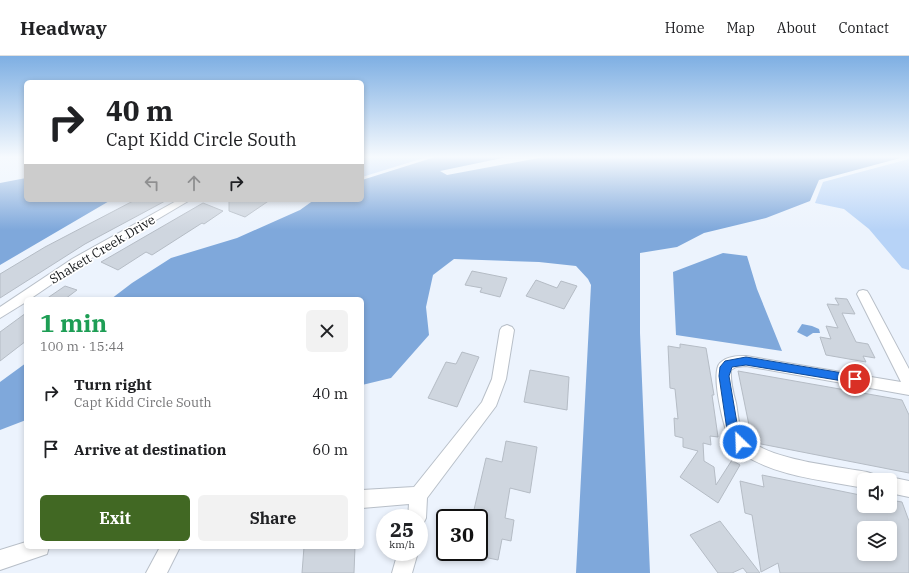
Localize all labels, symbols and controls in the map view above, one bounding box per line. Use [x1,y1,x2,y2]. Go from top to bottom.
text: Headway [20,16,107,40]
text: Home [665,19,704,37]
text: Map [726,19,755,37]
text: About [777,19,816,37]
text: Contact [838,19,889,37]
text: 40 m [106,92,173,129]
icon: right [40,96,92,148]
text: Capt Kidd Circle South [106,128,297,151]
icon: left [141,172,163,194]
icon: ahead [183,172,205,194]
icon: right [225,172,247,194]
street label: Shakett Creek Drive [46,211,158,288]
text: 1 min [40,307,107,339]
button: close [306,310,348,352]
text: 100 m · 15:44 [40,338,124,355]
pin [838,362,872,396]
icon: arrive [844,368,866,390]
text: Turn right [74,375,152,394]
icon: right [40,382,62,404]
text: 40 m [312,384,348,403]
text: Capt Kidd Circle South [74,394,212,411]
position arrow [719,421,761,463]
icon: arrive [40,438,62,460]
text: Arrive at destination [74,440,226,459]
text: 60 m [312,440,348,459]
map controls [857,473,897,561]
button: sound [857,473,897,513]
button: Exit [40,495,190,541]
button: Share [198,495,348,541]
speed limit sign: 30 [436,509,488,561]
text: 25 [390,516,414,543]
button: layers [857,521,897,561]
text: km/h [389,538,415,551]

